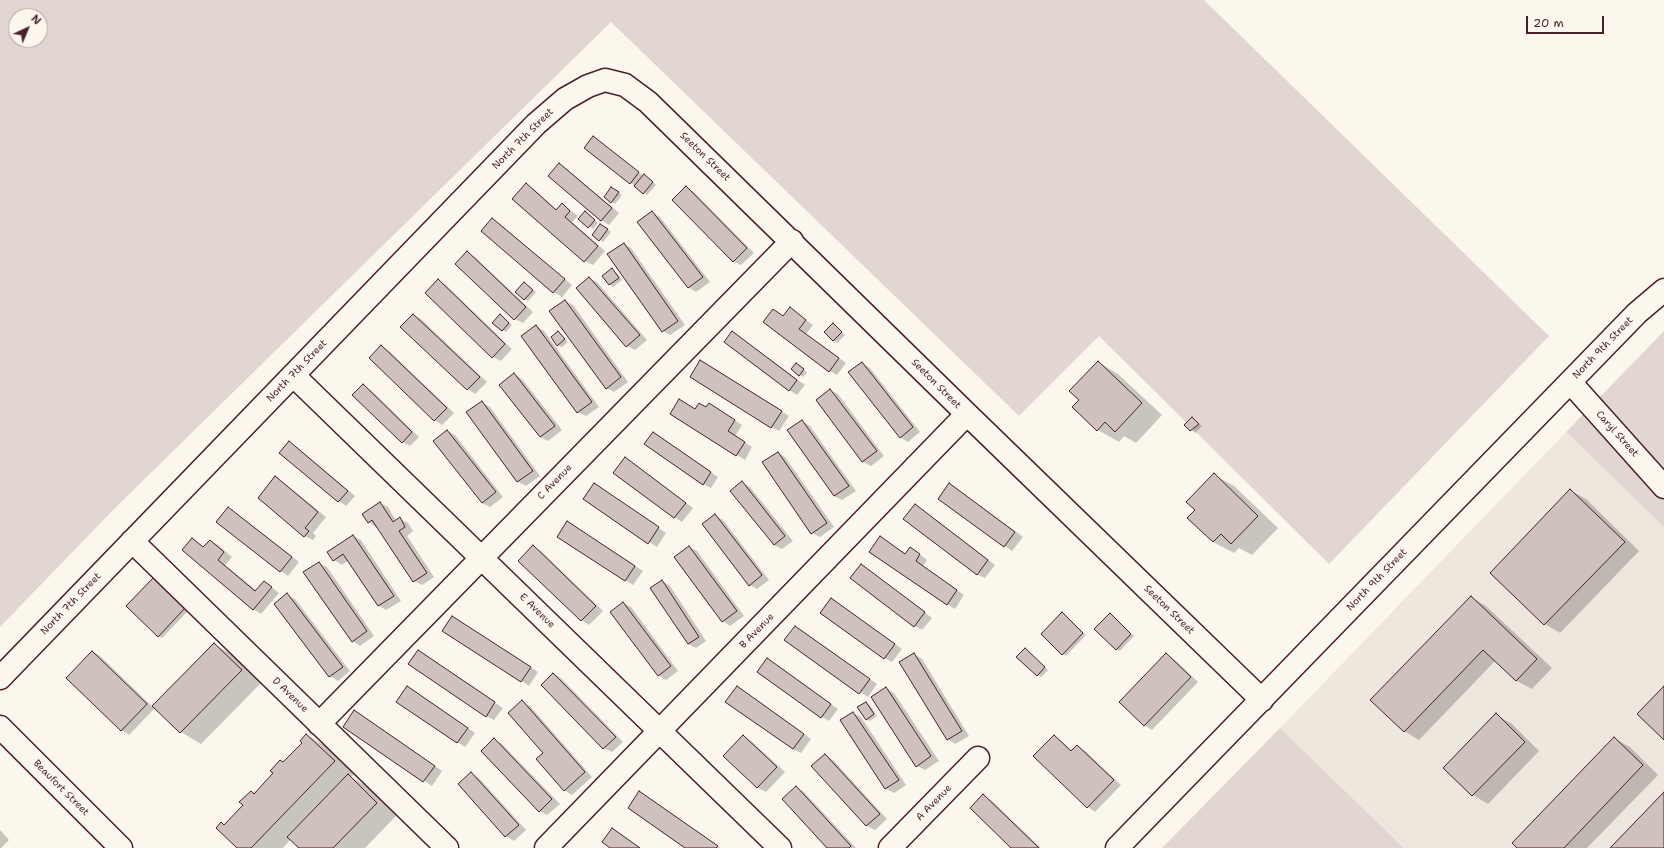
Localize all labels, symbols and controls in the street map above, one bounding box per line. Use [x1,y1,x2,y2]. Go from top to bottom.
north arrow [8,8,48,48]
scale bar [1528,8,1606,34]
text: N [28,11,44,28]
text: 20 m [1533,15,1564,31]
street label: North 7th Street [490,106,556,172]
street label: Seeton Street [677,130,733,184]
street label: North 9th Street [1570,314,1636,382]
street label: North 7th Street [264,337,330,405]
street label: Seeton Street [909,357,963,411]
street label: Caryl Street [1593,408,1641,460]
street label: C Avenue [535,462,575,502]
street label: North 9th Street [1344,546,1410,614]
street label: North 7th Street [38,570,104,638]
street label: Seeton Street [1141,583,1197,637]
street label: E Avenue [517,591,557,631]
street label: B Avenue [737,611,777,651]
street label: D Avenue [270,675,310,715]
street label: Beaufort Street [31,758,91,818]
street label: A Avenue [914,782,954,824]

